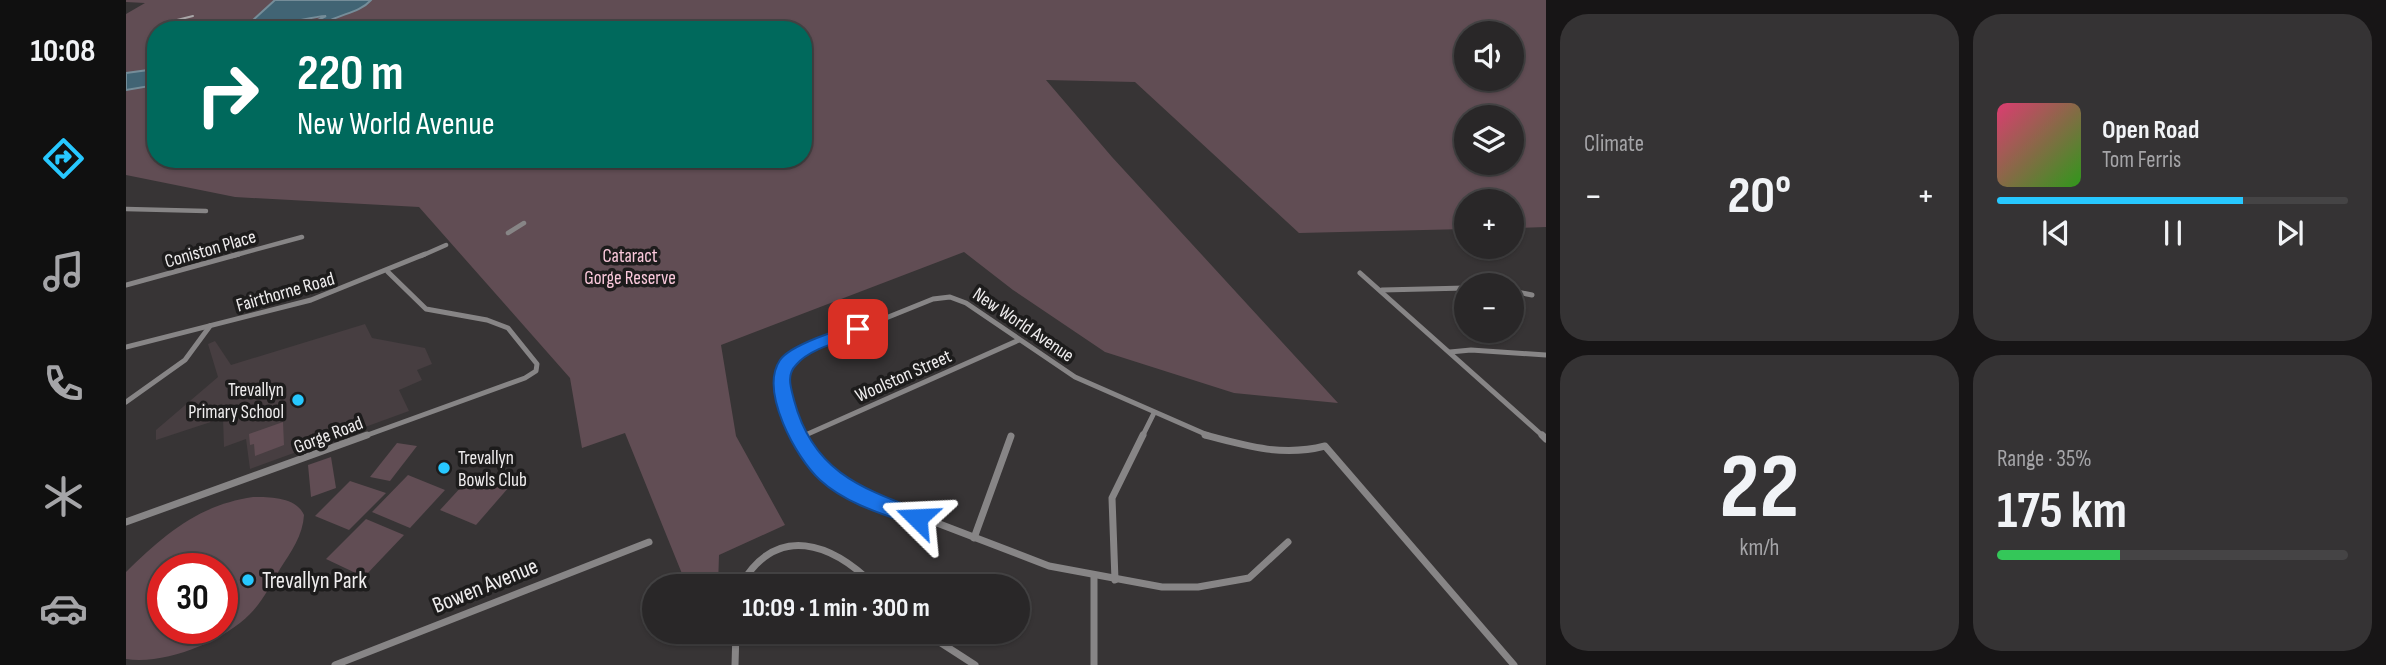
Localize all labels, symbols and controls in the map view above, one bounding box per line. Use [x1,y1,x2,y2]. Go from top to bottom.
map controls [1454,21,1524,343]
button: sound [1454,21,1524,91]
text: 10:08 [31,32,95,71]
text: 220 m [297,45,403,104]
icon: right [182,49,273,140]
text: New World Avenue [297,105,495,144]
button: layers [1454,105,1524,175]
text: Open Road [2102,115,2199,146]
text: Climate [1584,130,1644,158]
icon: directions [39,134,88,183]
text: Tom Ferris [2102,146,2181,174]
text: 20° [1728,165,1791,228]
text: − [1584,174,1603,219]
text: + [1916,174,1935,219]
button: + [1454,189,1524,259]
icon: previous [2037,214,2075,252]
icon: pause [2154,214,2192,252]
icon: next [2271,214,2309,252]
street label: Coniston Place [162,225,259,273]
park label: Cataract Gorge Reserve [584,245,676,290]
icon: music [39,247,88,296]
street label: Fairthorne Road [234,267,337,317]
button: − [1454,273,1524,343]
street label: New World Avenue [968,283,1078,368]
pin [828,299,888,359]
icon: arrive [839,310,877,348]
street label: Woolston Street [852,345,955,408]
icon: phone [39,359,88,408]
place label: Trevallyn Primary School [188,379,284,424]
marker: Trevallyn Primary School [290,392,306,408]
street label: Gorge Road [291,412,366,459]
text: 22 [1720,434,1799,543]
text: Range · 35% [1997,445,2092,473]
place label: Trevallyn Bowls Club [458,447,527,492]
marker: Trevallyn Bowls Club [436,460,452,476]
icon: climate [39,472,88,521]
text: 175 km [1997,480,2127,543]
position arrow [880,481,954,555]
text: km/h [1740,534,1779,562]
street label: Bowen Avenue [428,552,542,620]
speed limit sign: 30 [147,553,238,644]
place label: Trevallyn Park [262,567,367,595]
marker: Trevallyn Park [240,572,256,588]
icon: car [39,584,88,633]
text: 10:09 · 1 min · 300 m [742,593,930,624]

